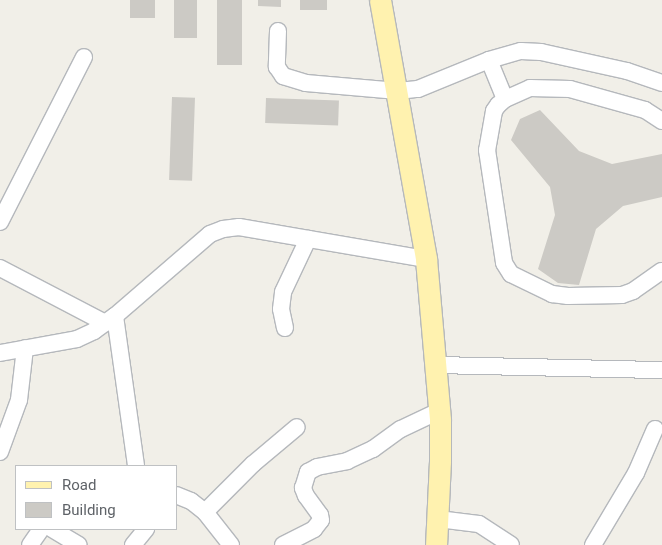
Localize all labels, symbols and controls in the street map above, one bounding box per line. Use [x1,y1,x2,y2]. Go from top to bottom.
legend [15,465,178,530]
text: Road [62,476,96,494]
text: Building [62,501,116,519]

